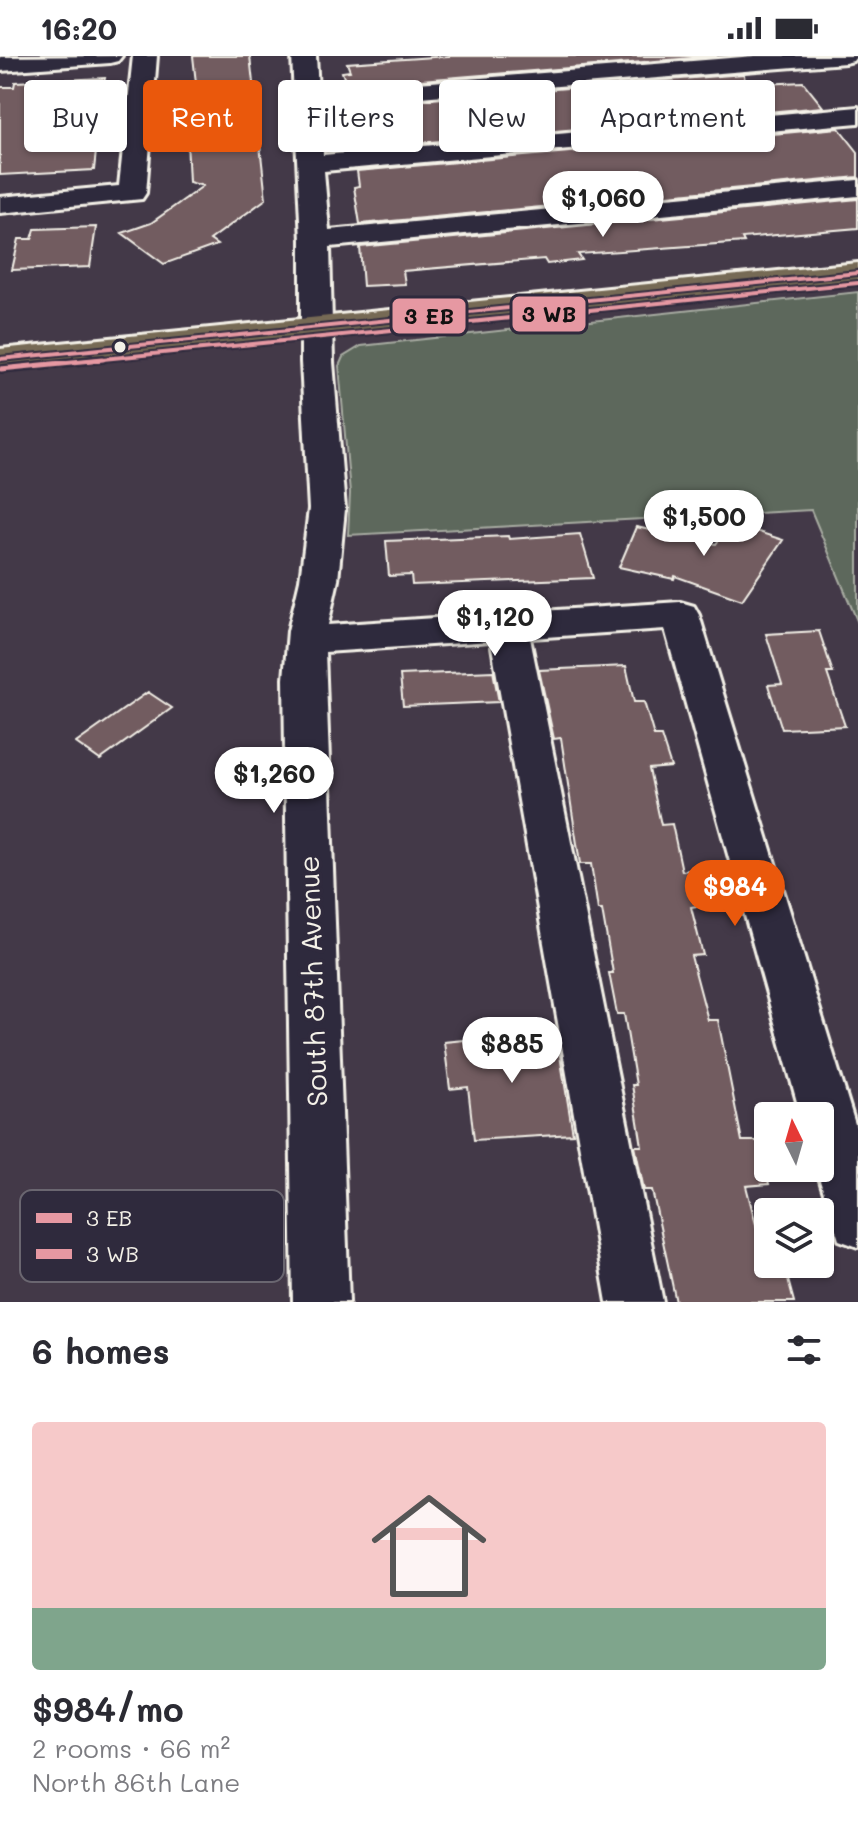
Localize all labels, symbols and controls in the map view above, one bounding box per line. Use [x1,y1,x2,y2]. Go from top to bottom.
text: 16:20 [40,8,117,48]
chip: Buy [24,80,127,152]
chip: Rent [143,80,262,152]
chip: Filters [278,80,423,152]
chip: New [439,80,555,152]
chip: Apartment [571,80,775,152]
pin: $1,060 [538,171,668,239]
text: $1,060 [561,180,645,214]
line badge: 3 WB [511,295,587,333]
line badge: 3 EB [391,297,467,335]
text: 3 WB [522,299,576,328]
text: 3 EB [404,301,454,330]
unlabelled marker [112,339,128,355]
pin: $1,500 [639,490,769,558]
text: $1,500 [662,499,746,533]
pin: $1,120 [430,590,560,658]
text: $1,120 [456,599,534,633]
pin: $1,260 [209,747,339,815]
text: $1,260 [233,756,315,790]
street label: South 87th Avenue [290,855,334,1107]
pin: $984 [688,860,782,928]
text: $984 [703,869,767,903]
pin: $885 [465,1017,559,1085]
text: $885 [480,1026,544,1060]
north arrow [754,1102,834,1182]
map controls [754,1102,834,1278]
legend [20,1190,284,1282]
button: layers [754,1198,834,1278]
text: 3 EB [86,1203,132,1232]
text: 3 WB [86,1239,139,1268]
text: 6 homes [32,1328,170,1373]
icon: filters [782,1328,826,1372]
icon: home [357,1474,501,1618]
text: $984/mo [32,1686,184,1731]
text: 2 rooms · 66 m² [32,1731,230,1765]
text: North 86th Lane [32,1765,240,1799]

